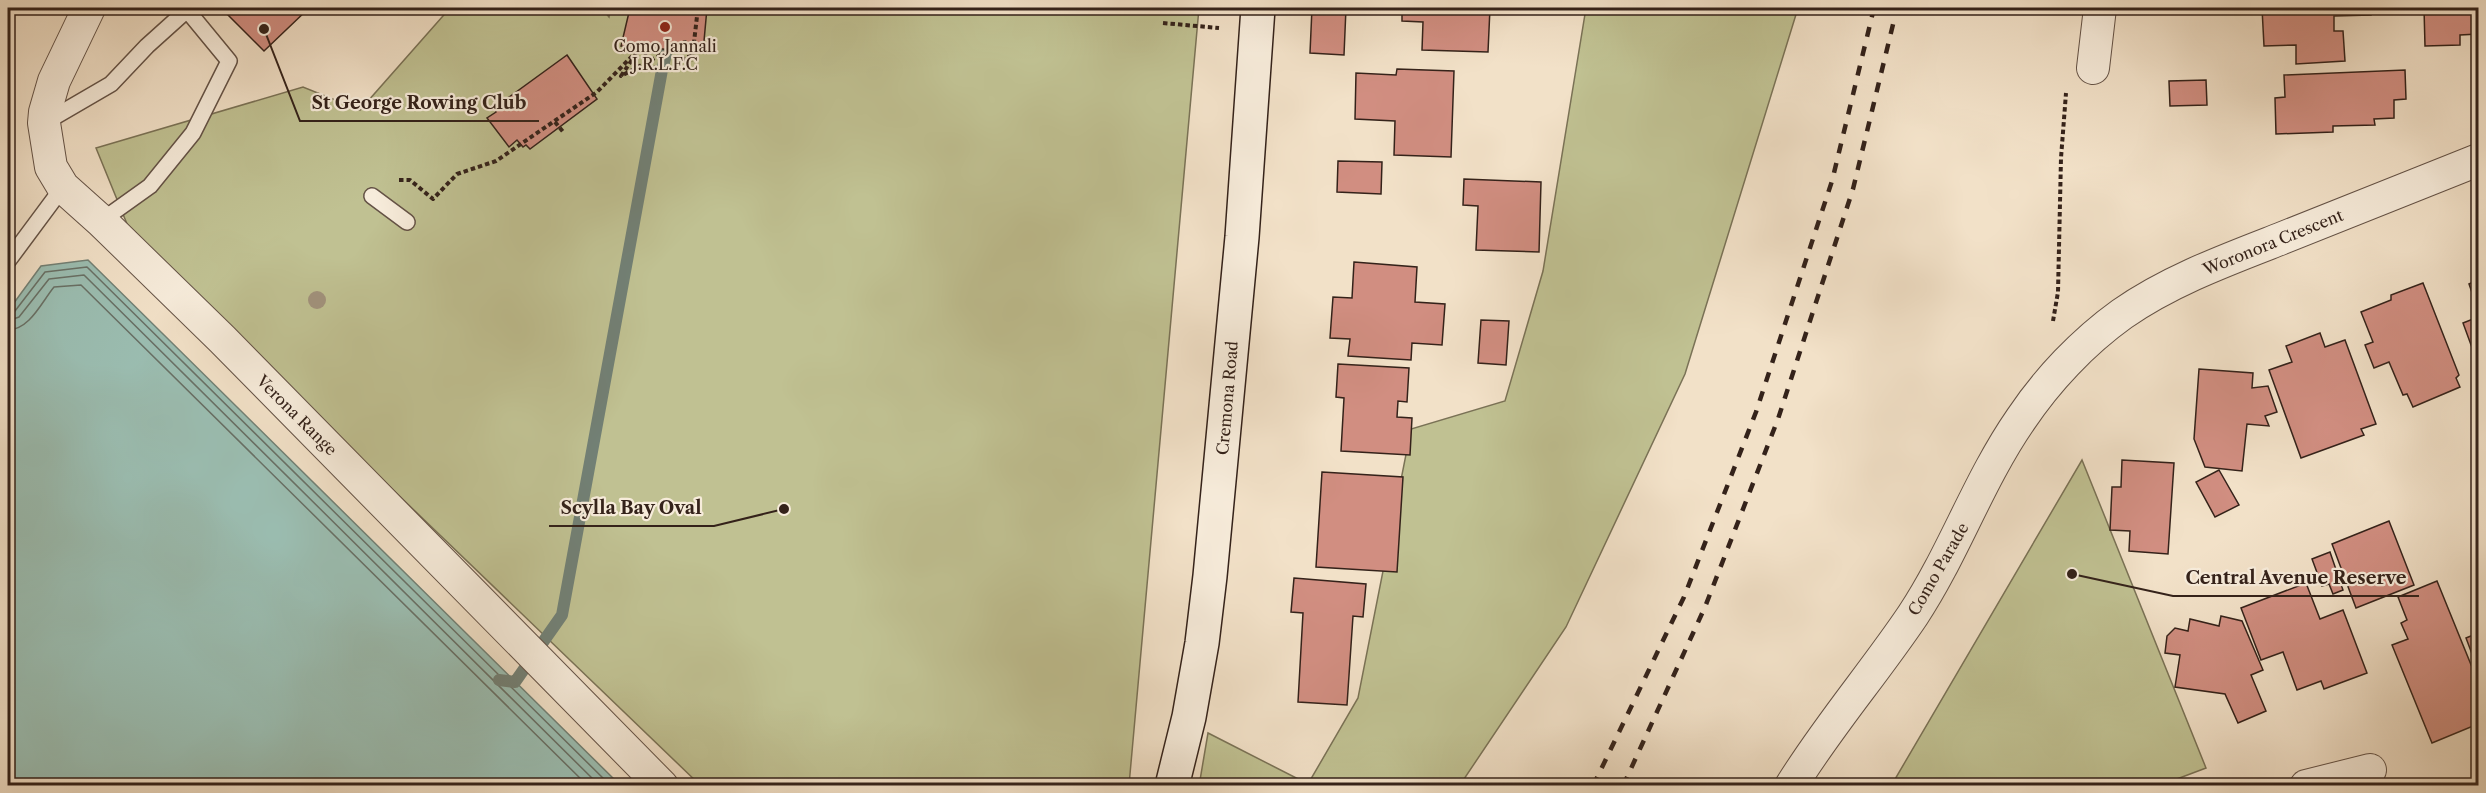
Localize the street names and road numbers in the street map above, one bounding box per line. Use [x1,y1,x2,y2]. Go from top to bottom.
street label: Woronora Crescent [2199,205,2346,280]
street label: Cremona Road [1212,340,1242,456]
street label: Verona Range [252,370,341,459]
street label: Como Parade [1903,519,1973,619]

